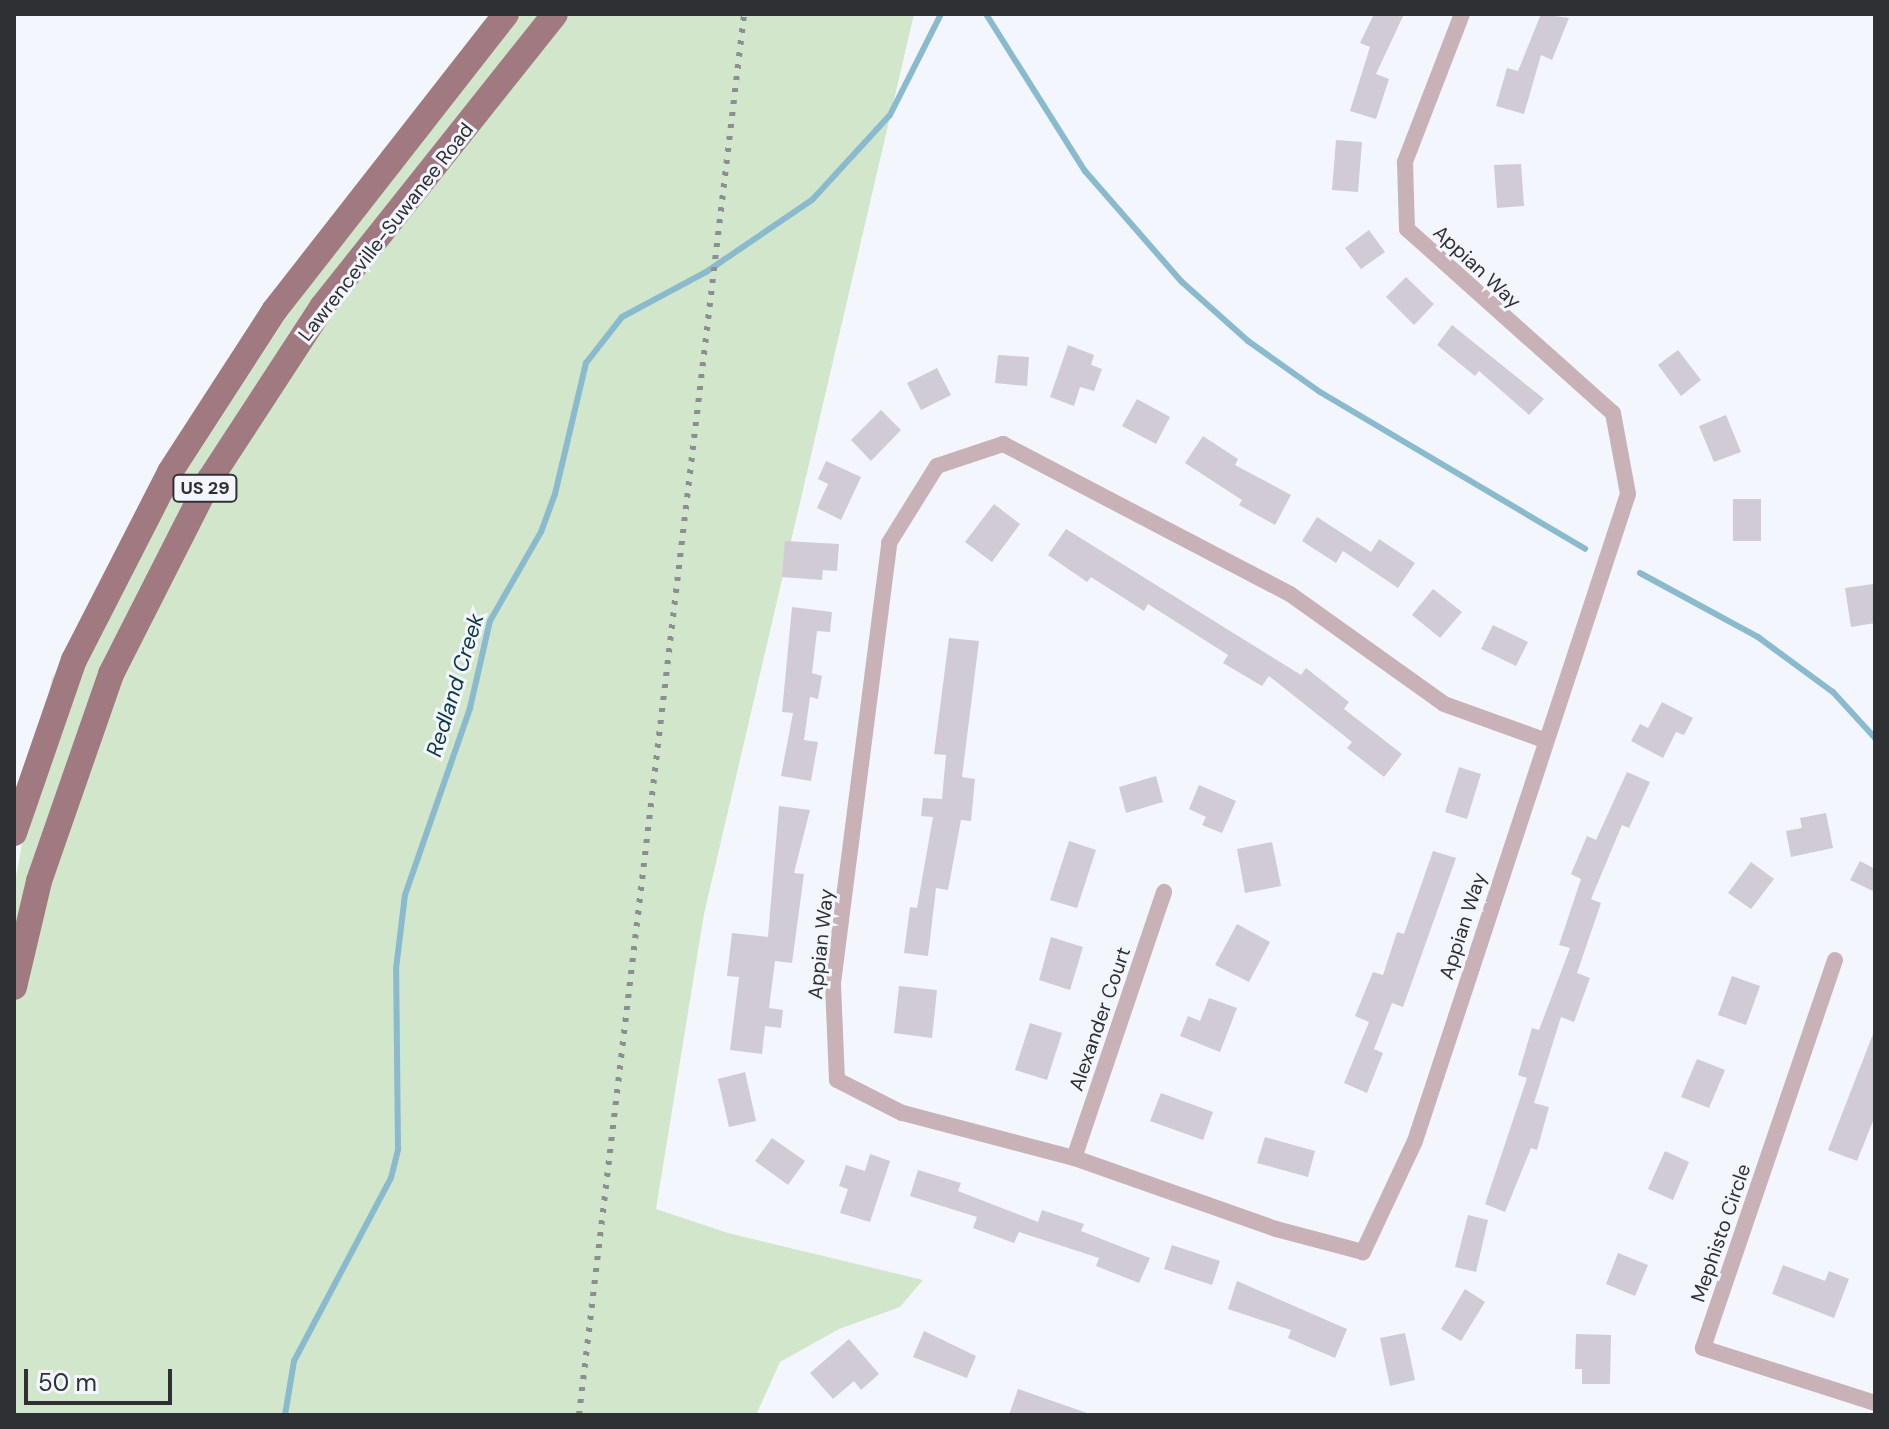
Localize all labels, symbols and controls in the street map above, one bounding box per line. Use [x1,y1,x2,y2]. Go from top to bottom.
street label: Lawrenceville-Suwanee Road [293,118,479,346]
street label: Appian Way [1428,220,1526,314]
road number: US 29 [171,474,239,502]
water label: Redland Creek [421,610,489,760]
street label: Appian Way [1434,870,1492,982]
street label: Appian Way [803,888,839,1000]
street label: Alexander Court [1064,944,1136,1094]
street label: Mephisto Circle [1686,1161,1756,1305]
scale bar [28,1353,176,1403]
text: 50 m [38,1367,97,1398]

